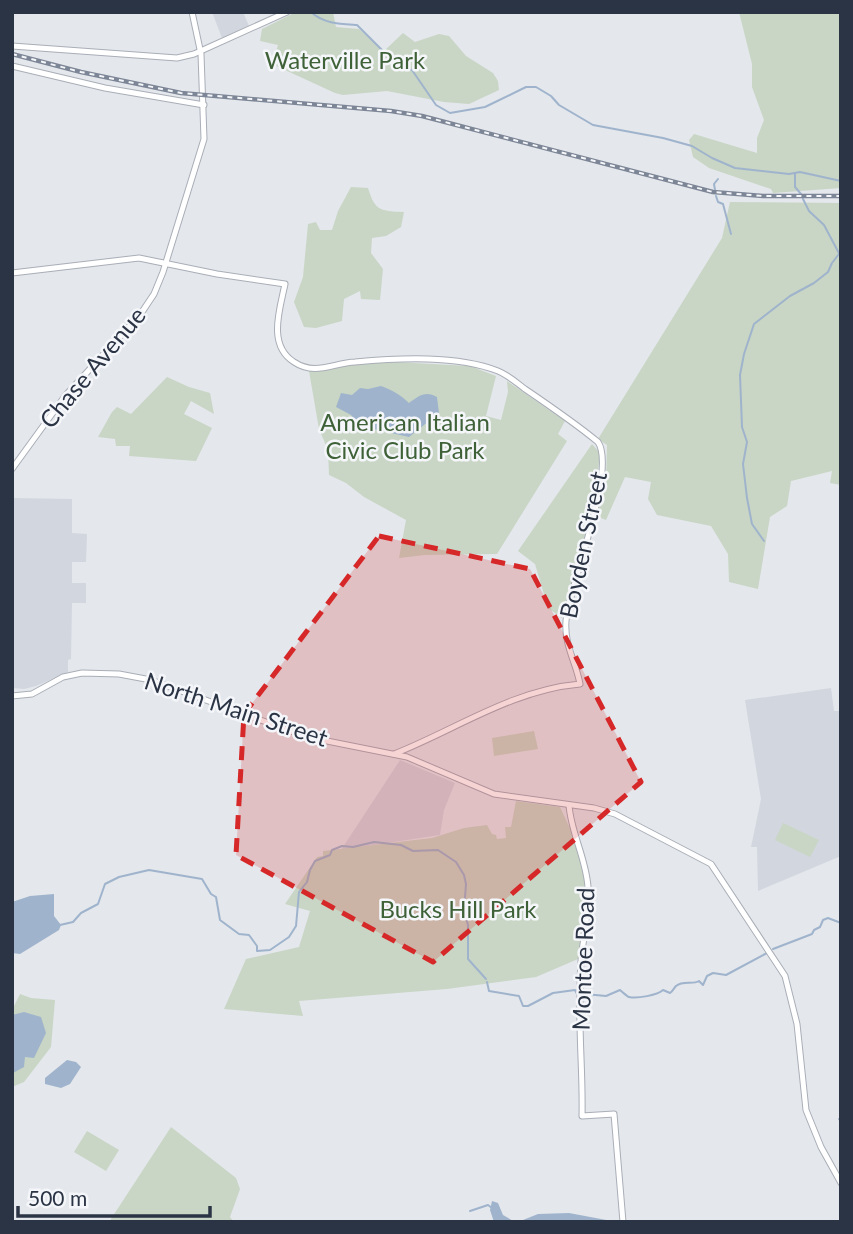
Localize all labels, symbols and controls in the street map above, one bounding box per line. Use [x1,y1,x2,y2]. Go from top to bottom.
park label: Waterville Park [265,45,426,74]
street label: Chase Avenue [33,301,151,434]
park label: American Italian Civic Club Park [320,407,490,464]
street label: Boyden Street [553,468,612,621]
street label: North Main Street [141,665,332,752]
street label: Montoe Road [566,887,599,1031]
park label: Bucks Hill Park [379,894,537,923]
scale bar [18,1174,210,1218]
text: 500 m [28,1185,87,1210]

